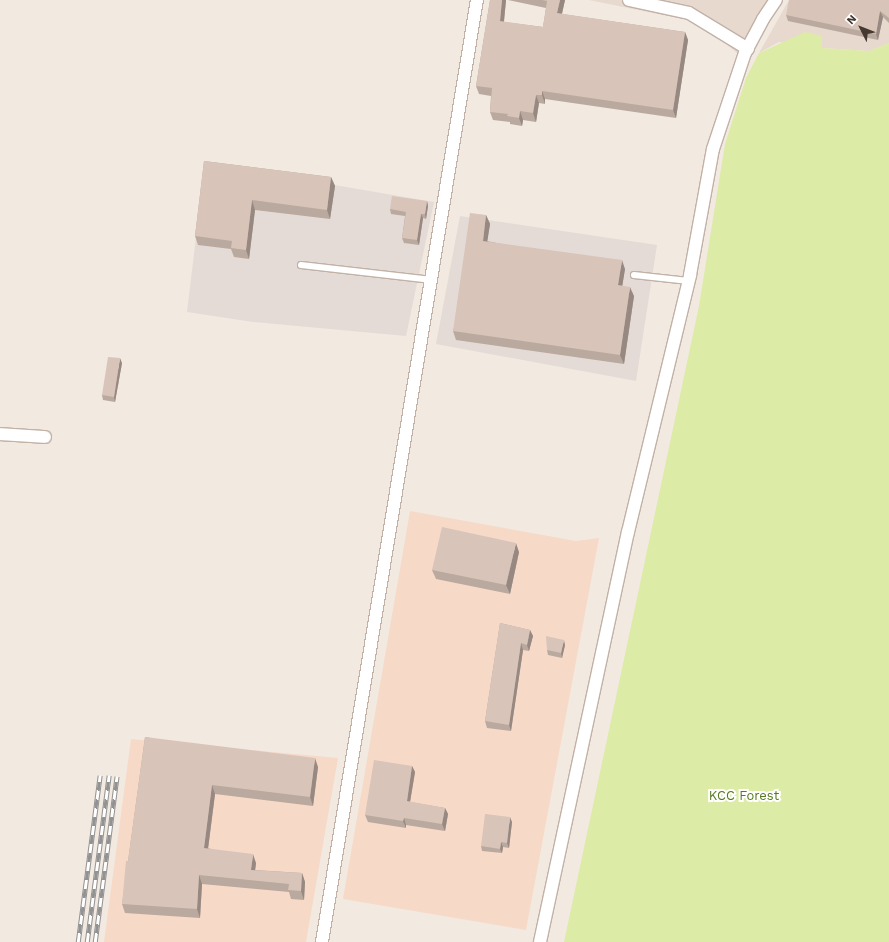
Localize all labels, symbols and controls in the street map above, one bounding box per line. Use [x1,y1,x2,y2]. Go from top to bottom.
north arrow [841,8,881,48]
text: N [844,12,859,27]
park label: KCC Forest [709,788,779,804]

